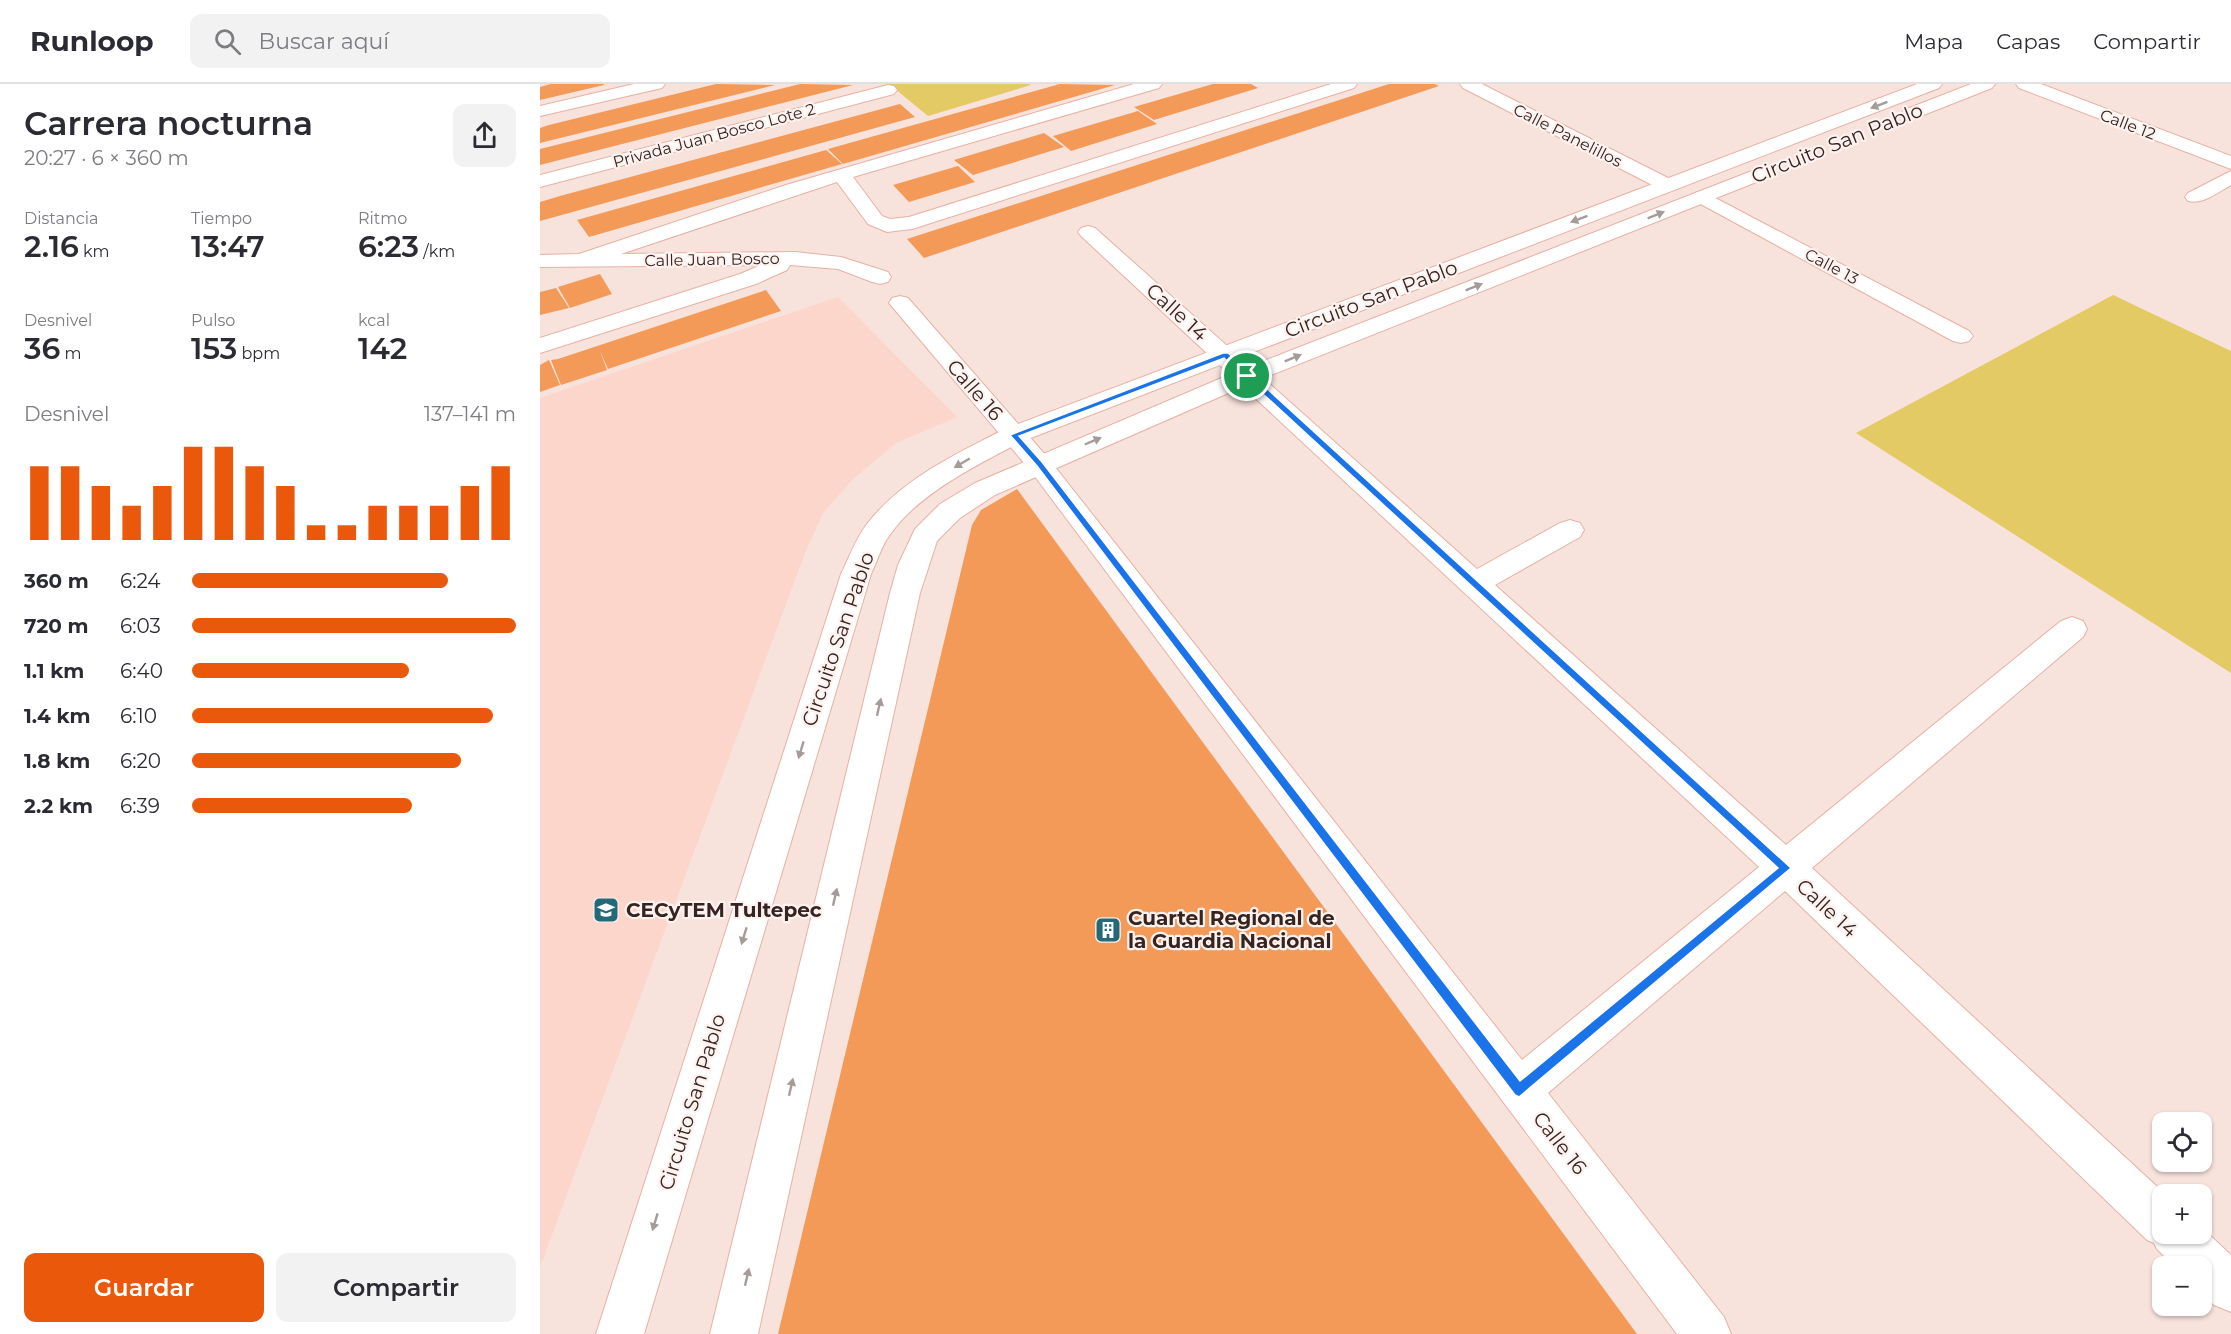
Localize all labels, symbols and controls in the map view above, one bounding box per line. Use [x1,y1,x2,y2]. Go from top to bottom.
search box [190,14,610,68]
text: Runloop [30,24,154,58]
icon: search [211,25,244,58]
text: Buscar aquí [259,28,389,55]
text: Mapa [1904,29,1963,54]
text: Capas [1996,29,2060,54]
text: Compartir [2093,29,2201,54]
street label: Circuito San Pablo [1748,98,1926,188]
street label: Privada Juan Bosco Lote 2 [611,99,817,172]
street label: Calle Panelillos [1510,100,1625,171]
one-way arrow [1870,100,1888,110]
text: Carrera nocturna [24,103,313,143]
button: share [453,104,516,167]
street label: Calle 12 [2097,105,2158,144]
text: 20:27 · 6 × 360 m [24,146,189,170]
text: Distancia [24,209,98,228]
text: Tiempo [191,209,252,228]
text: Ritmo [358,209,407,228]
one-way arrow [1647,210,1665,220]
one-way arrow [1570,215,1588,224]
text: 2.16 [24,228,79,265]
text: 13:47 [191,228,264,265]
text: 6:23 [358,228,419,265]
text: km [79,242,110,261]
text: /km [419,242,455,261]
street label: Calle 13 [1802,244,1862,288]
street label: Calle Juan Bosco [644,249,780,270]
street label: Circuito San Pablo [1281,255,1461,343]
street label: Calle 14 [1141,278,1213,346]
one-way arrow [1465,282,1483,291]
text: Desnivel [24,311,92,330]
text: Pulso [191,311,235,330]
text: kcal [358,311,390,330]
text: 36 [24,330,60,367]
text: 153 [191,330,237,367]
text: 142 [358,330,407,367]
text: m [60,344,81,363]
text: bpm [237,344,280,363]
pin [1221,350,1272,401]
one-way arrow [1284,353,1302,363]
street label: Calle 16 [942,354,1008,426]
icon: arrive [1230,359,1263,392]
text: Desnivel [24,402,109,426]
text: 137–141 m [424,402,516,426]
one-way arrow [1085,436,1103,446]
one-way arrow [953,458,970,468]
street label: Circuito San Pablo [797,549,879,729]
text: 360 m [24,569,89,593]
text: 6:24 [120,569,161,593]
text: 720 m [24,614,88,638]
text: 6:03 [120,614,161,638]
text: 1.1 km [24,659,84,683]
text: 6:40 [120,659,163,683]
one-way arrow [874,698,884,716]
text: 1.4 km [24,704,91,728]
text: 6:10 [120,704,157,728]
one-way arrow [796,741,806,759]
text: 1.8 km [24,749,90,773]
text: 6:20 [120,749,161,773]
text: 2.2 km [24,794,93,818]
text: 6:39 [120,794,160,818]
street label: Calle 14 [1792,874,1862,942]
one-way arrow [831,887,840,906]
school or university icon: CECyTEM Tultepec [591,895,621,925]
place label: CECyTEM Tultepec [626,898,822,922]
place label: Cuartel Regional de la Guardia Nacional [1128,906,1335,953]
building icon: Cuartel Regional de la Guardia Nacional [1093,915,1123,945]
one-way arrow [738,927,748,945]
street label: Circuito San Pablo [654,1011,730,1193]
one-way arrow [787,1077,796,1096]
street label: Calle 16 [1528,1107,1592,1179]
map controls [2152,1112,2212,1316]
button: locate [2152,1112,2212,1172]
button: + [2152,1184,2212,1244]
one-way arrow [650,1213,659,1231]
button: Guardar [24,1253,264,1322]
button: Compartir [276,1253,516,1322]
button: − [2152,1256,2212,1316]
one-way arrow [743,1267,752,1286]

